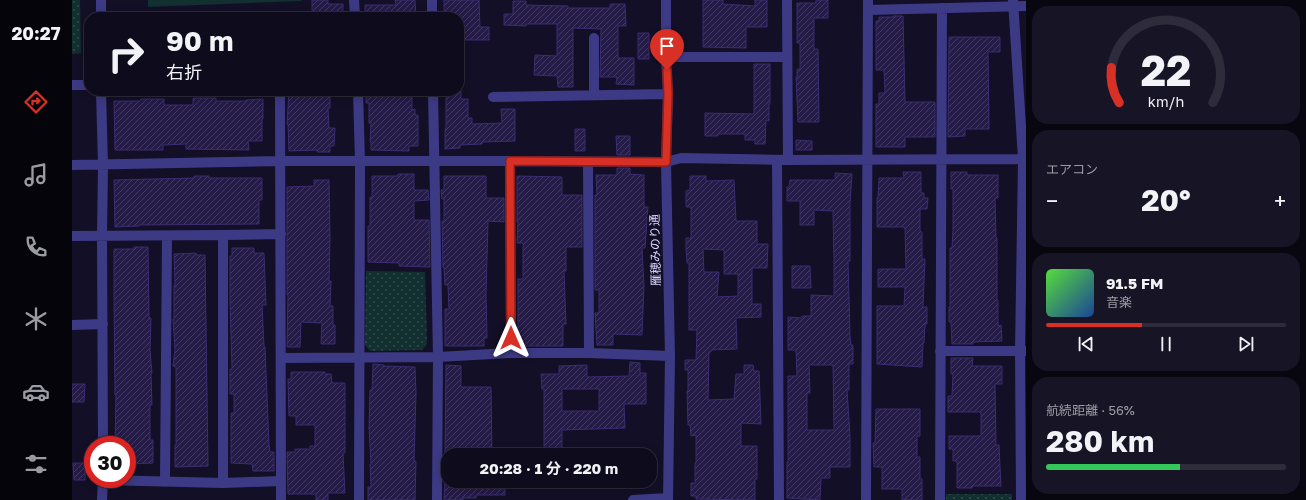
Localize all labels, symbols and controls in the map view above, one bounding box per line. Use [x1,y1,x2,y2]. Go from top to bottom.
text: 20:27 [11,22,61,44]
text: 90 m [166,24,233,57]
icon: right [100,28,152,80]
pin [650,29,684,70]
icon: arrive [656,35,678,57]
text: 22 [1141,45,1191,95]
text: 右折 [166,61,202,83]
icon: directions [22,88,50,116]
text: km/h [1148,92,1184,109]
icon: music [22,161,50,189]
text: エアコン [1046,161,1098,177]
text: 20° [1141,182,1191,218]
text: − [1046,187,1058,214]
text: + [1274,187,1286,214]
street label: 雁穂みのり通 [647,214,663,286]
icon: phone [22,233,50,261]
text: 91.5 FM [1106,274,1163,292]
text: 音楽 [1106,294,1132,310]
icon: climate [22,305,50,333]
position arrow [490,317,532,359]
icon: previous [1075,333,1097,355]
icon: pause [1155,333,1177,355]
icon: next [1235,333,1257,355]
icon: car [22,378,50,406]
text: 航続距離 · 56% [1046,402,1135,418]
text: 280 km [1046,423,1154,459]
speed limit sign: 30 [84,436,136,488]
icon: filters [22,450,50,478]
text: 20:28 · 1 分 · 220 m [480,459,618,477]

